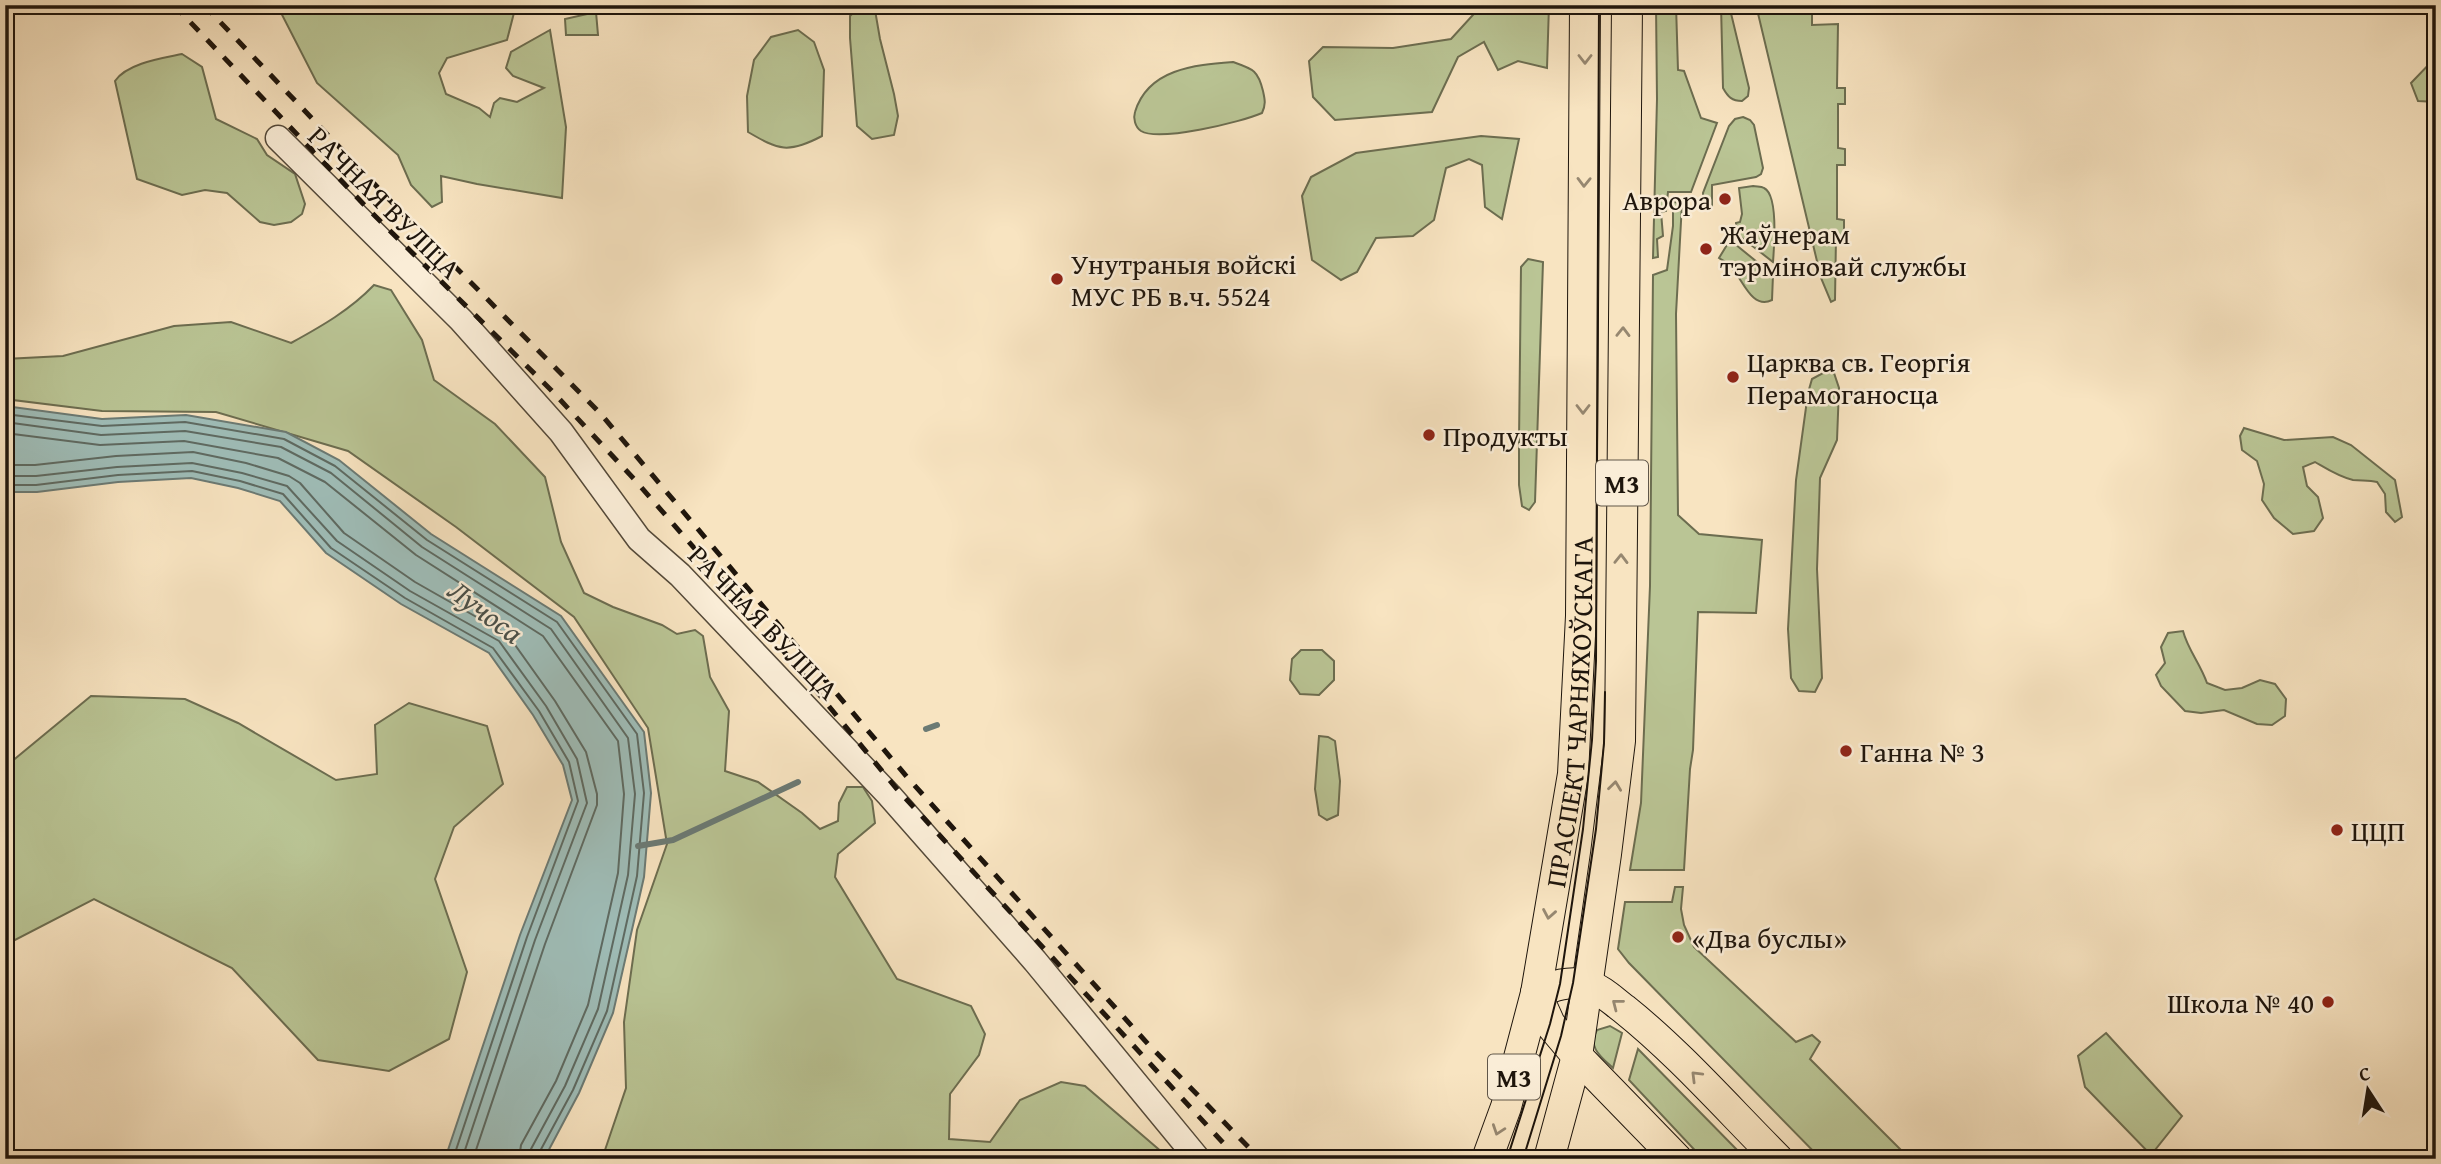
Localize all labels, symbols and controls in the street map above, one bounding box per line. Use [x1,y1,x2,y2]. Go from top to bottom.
one-way arrow [1577,55,1593,65]
street label: РАЧНАЯ ВУЛІЦА [299,116,471,288]
one-way arrow [1576,177,1592,187]
place label: Аврора [1623,179,1712,220]
marker: Аврора [1717,191,1733,207]
place label: Жаўнерам тэрміновай службы [1719,213,1967,286]
marker: Жаўнерам тэрміновай службы [1698,241,1714,257]
place label: Унутраныя войскі МУС РБ в.ч. 5524 [1071,243,1296,316]
marker: Унутраныя войскі МУС РБ в.ч. 5524 [1049,271,1065,287]
one-way arrow [1615,326,1631,336]
place label: Царква св. Георгія Перамоганосца [1747,341,1970,414]
marker: Царква св. Георгія Перамоганосца [1725,369,1741,385]
one-way arrow [1575,404,1590,415]
place label: Продукты [1443,415,1568,456]
marker: Продукты [1421,427,1437,443]
road number: М3 [1596,461,1648,505]
street label: РАЧНАЯ ВУЛІЦА [679,535,849,709]
street label: ПРАСПЕКТ ЧАРНЯХОЎСКАГА [1534,536,1602,890]
one-way arrow [1613,553,1629,564]
water label: Лучоса [439,568,533,654]
place label: Ганна № 3 [1860,731,1985,772]
marker: Ганна № 3 [1838,743,1854,759]
one-way arrow [1607,780,1622,792]
place label: ЦЦП [2351,810,2405,851]
marker: ЦЦП [2329,822,2345,838]
one-way arrow [1542,908,1557,919]
place label: «Два буслы» [1692,917,1847,958]
marker: «Два буслы» [1670,929,1686,945]
place label: Школа № 40 [2167,982,2314,1023]
marker: Школа № 40 [2320,994,2336,1010]
one-way arrow [1612,999,1624,1012]
road number: М3 [1488,1054,1540,1100]
north arrow [2332,1056,2402,1126]
text: С [2356,1059,2373,1088]
one-way arrow [1691,1072,1704,1085]
one-way arrow [1492,1123,1506,1135]

